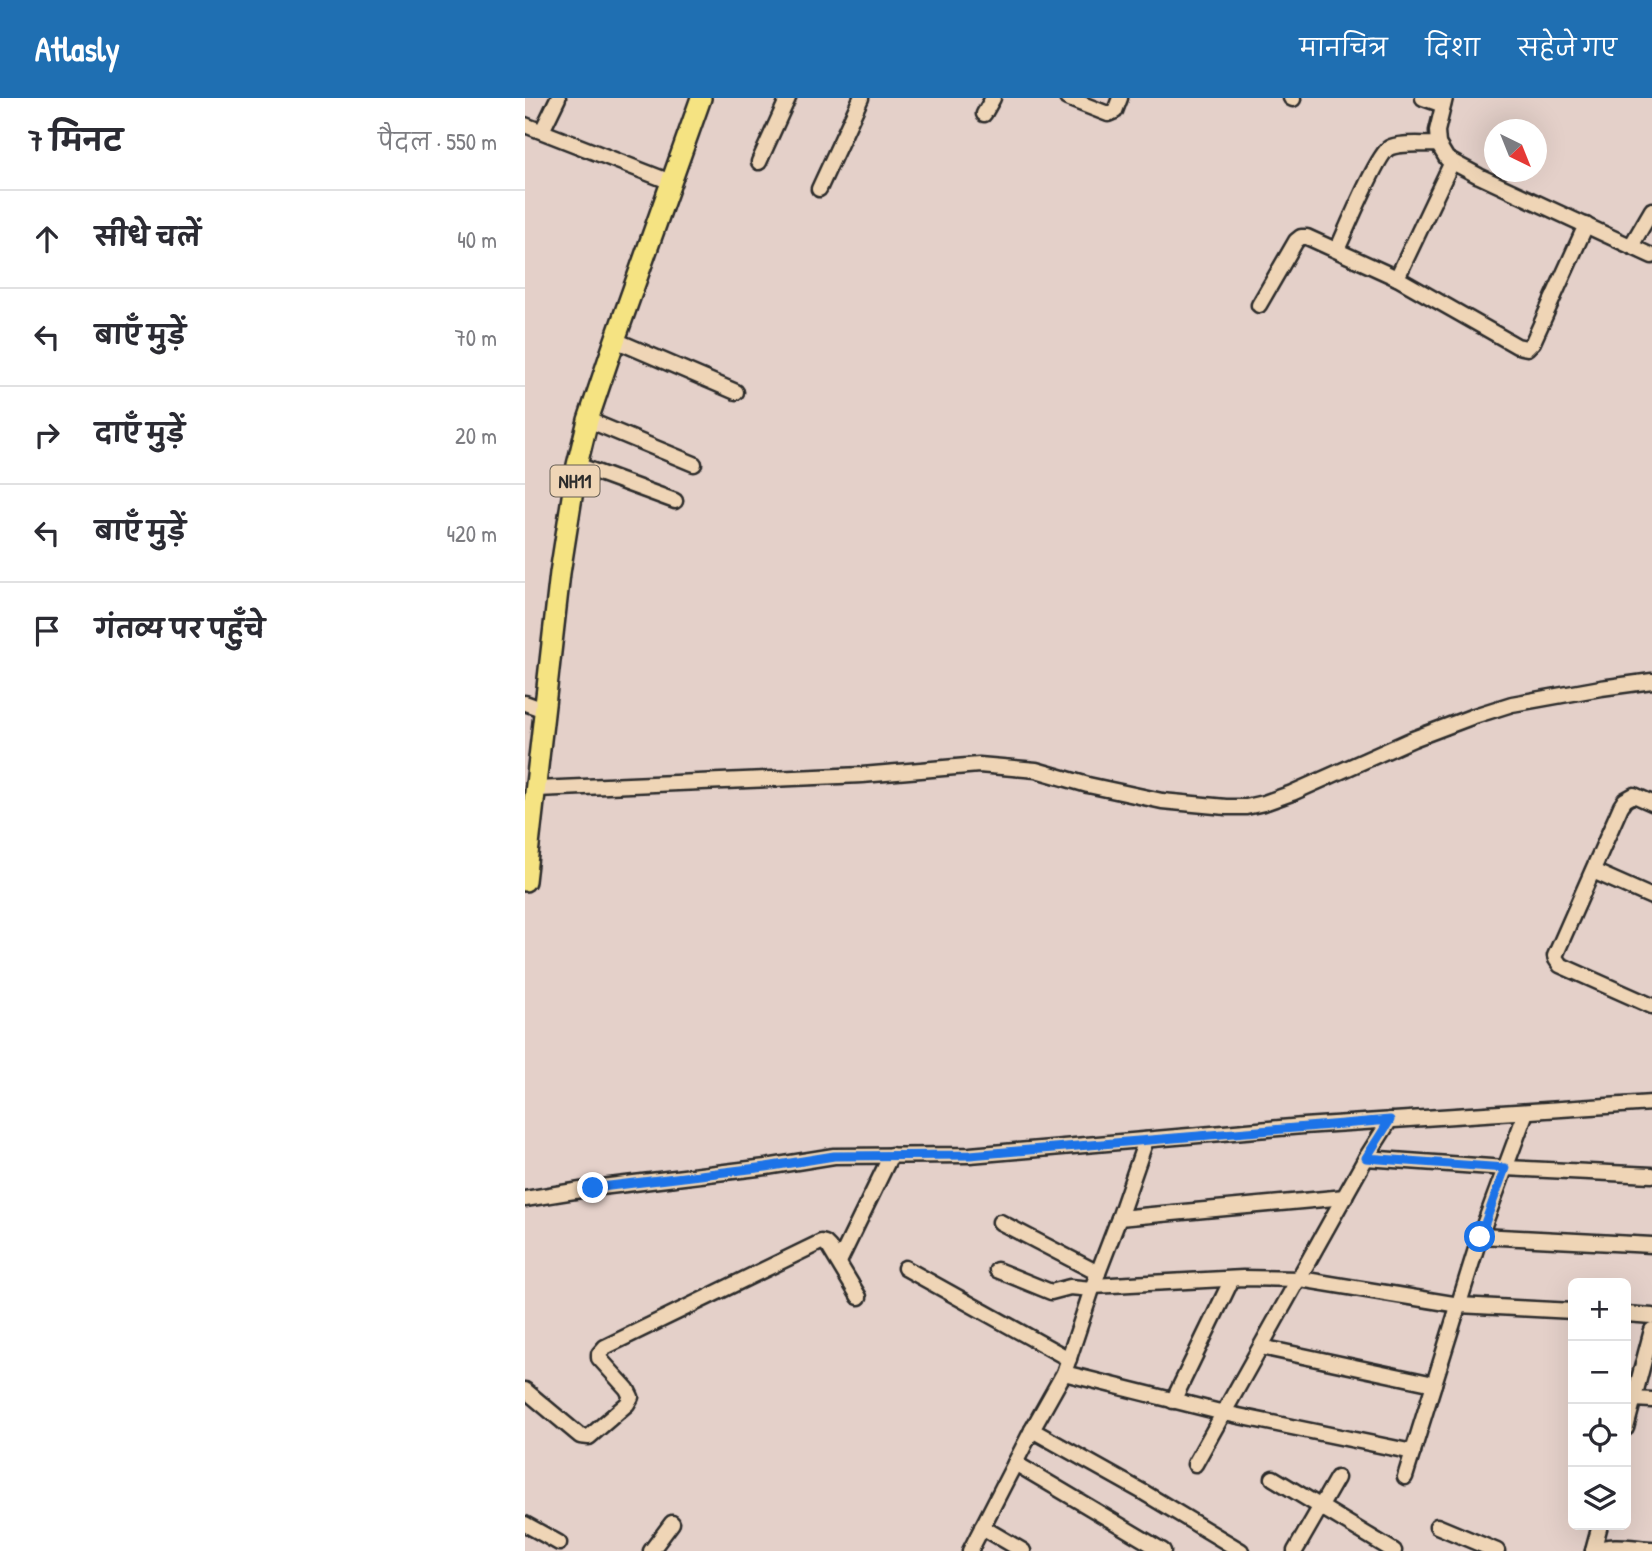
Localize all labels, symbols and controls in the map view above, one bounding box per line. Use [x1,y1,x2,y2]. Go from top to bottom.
text: Atlasly [35,27,120,71]
text: मानचित्र [1299,31,1388,63]
text: दिशा [1426,31,1480,63]
text: सहेजे गए [1518,31,1617,63]
north arrow [1484,119,1547,182]
text: 7 मिनट [28,120,123,160]
text: पैदल · 550 m [378,126,497,157]
text: सीधे चलें [95,219,201,254]
icon: ahead [28,220,66,258]
text: 40 m [457,224,497,255]
text: बाएँ मुड़ें [95,317,186,352]
icon: left [28,318,66,356]
text: 70 m [454,322,497,353]
text: दाएँ मुड़ें [95,415,185,450]
icon: right [28,416,66,454]
text: 20 m [455,420,497,451]
road number: NH11 [551,466,599,496]
text: बाएँ मुड़ें [95,513,186,548]
icon: left [28,514,66,552]
text: 420 m [446,518,497,549]
text: गंतव्य पर पहुँचे [95,611,265,646]
icon: arrive [28,612,66,650]
route end [577,1172,608,1203]
route start [1464,1221,1495,1252]
map controls [1568,1278,1631,1530]
button: + [1568,1278,1631,1341]
button: − [1568,1341,1631,1404]
button: locate [1568,1404,1631,1467]
button: layers [1568,1467,1631,1530]

